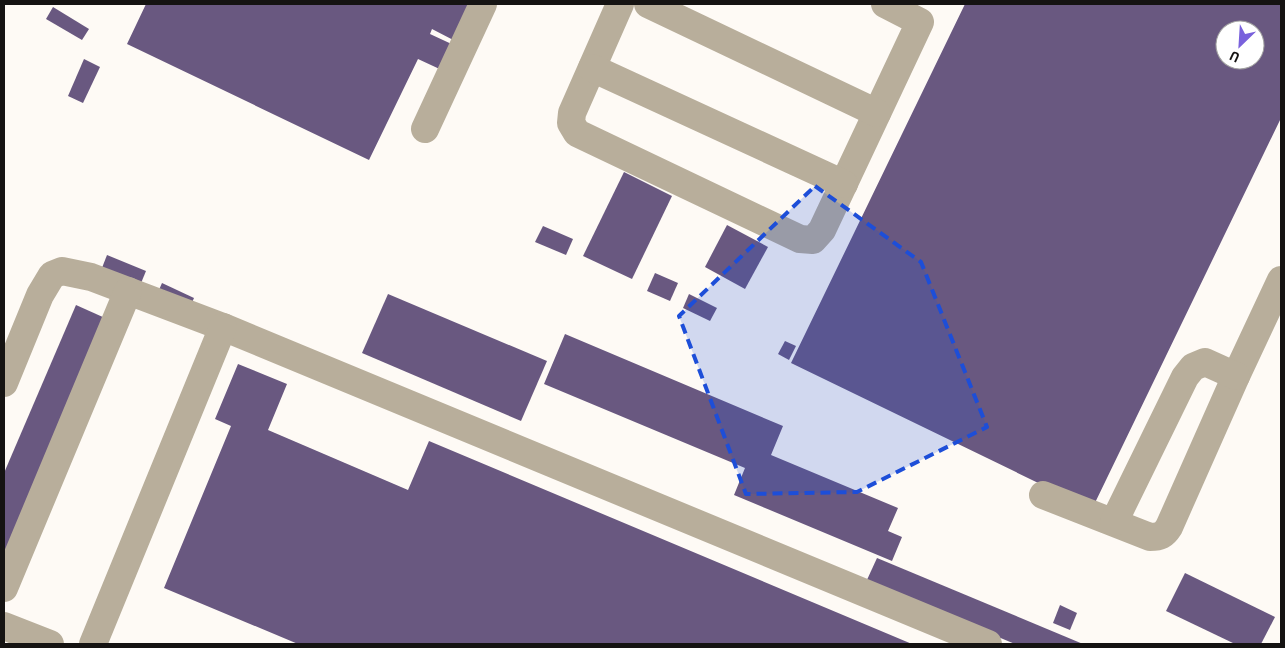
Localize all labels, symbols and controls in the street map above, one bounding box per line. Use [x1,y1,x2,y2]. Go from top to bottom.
north arrow [1215,20,1265,70]
text: U [1226,46,1243,69]

